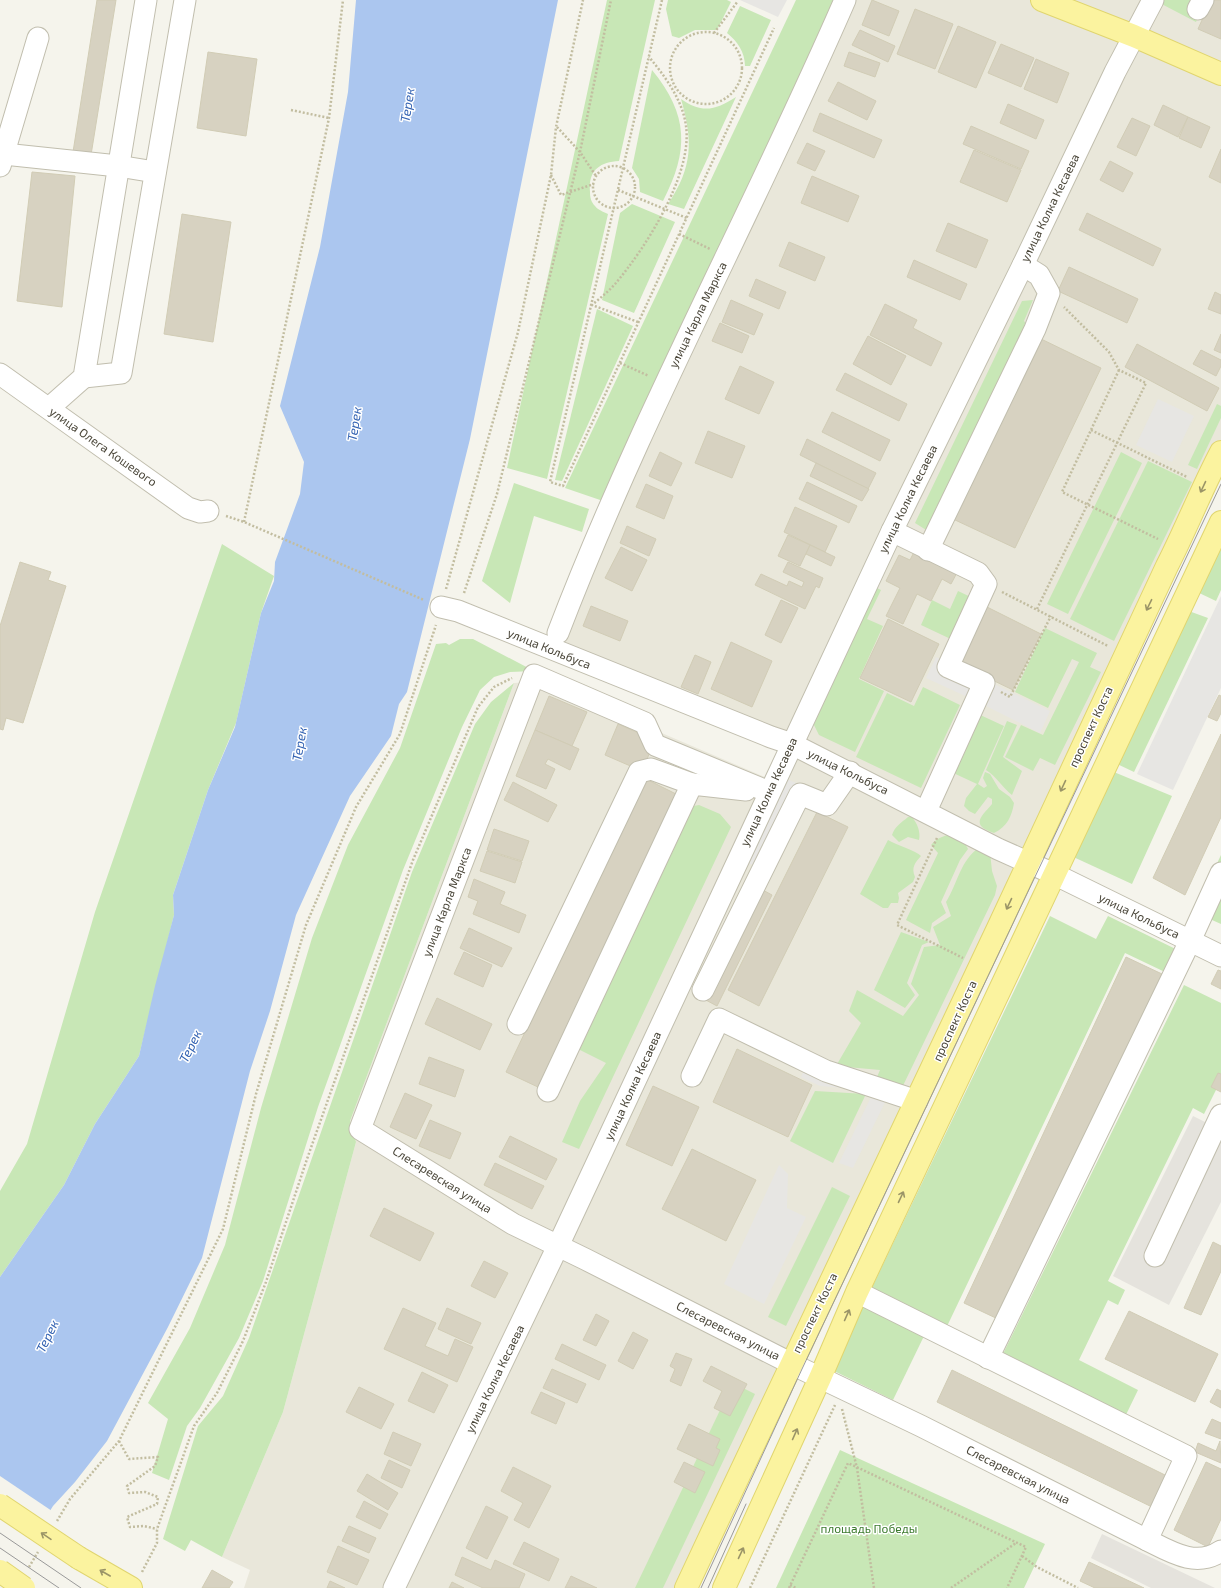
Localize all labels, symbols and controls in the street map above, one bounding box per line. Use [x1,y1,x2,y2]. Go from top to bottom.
water label: Терек [396,87,418,123]
street label: улица Колка Кесаева [1017,151,1082,264]
street label: улица Карла Маркса [665,259,730,370]
street label: улица Олега Кошевого [47,404,160,490]
water label: Терек [343,406,365,442]
street label: улица Колка Кесаева [875,442,940,555]
one-way arrow [1199,481,1206,493]
one-way arrow [1145,599,1152,611]
street label: улица Кольбуса [505,625,593,672]
street label: проспект Коста [1065,684,1115,769]
water label: Терек [288,726,310,762]
street label: улица Колка Кесаева [737,735,800,849]
street label: улица Кольбуса [805,745,891,798]
one-way arrow [1059,779,1066,791]
street label: улица Карла Маркса [419,845,474,959]
street label: улица Кольбуса [1096,889,1182,942]
one-way arrow [1005,898,1012,910]
street label: проспект Коста [929,978,979,1063]
water label: Терек [175,1027,205,1065]
street label: улица Колка Кесаева [601,1029,664,1143]
street label: Слесаревская улица [390,1143,495,1216]
one-way arrow [898,1192,905,1204]
street label: проспект Коста [789,1270,840,1355]
street label: Слесаревская улица [674,1298,783,1363]
one-way arrow [843,1310,851,1322]
water label: Терек [32,1317,62,1355]
street label: улица Колка Кесаева [462,1322,527,1435]
one-way arrow [791,1429,799,1441]
street label: Слесаревская улица [964,1442,1073,1507]
park label: площадь Победы [821,1521,917,1535]
one-way arrow [41,1532,52,1540]
one-way arrow [738,1547,745,1559]
one-way arrow [99,1568,111,1576]

